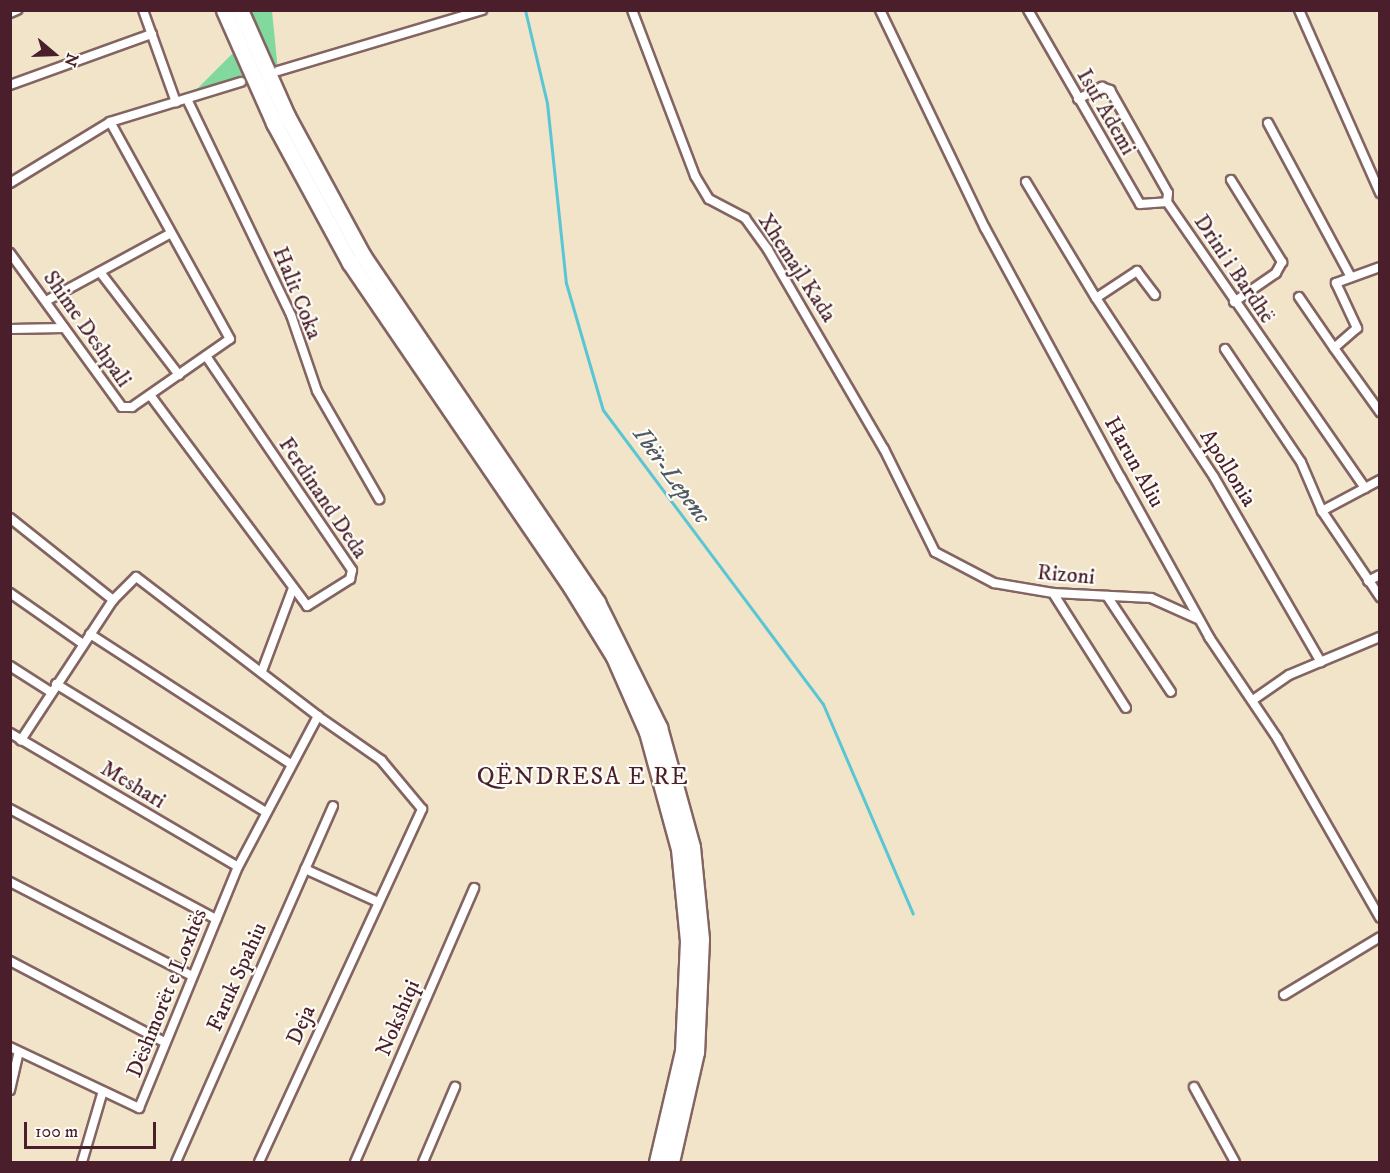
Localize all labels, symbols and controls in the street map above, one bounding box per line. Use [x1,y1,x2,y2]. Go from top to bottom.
north arrow [24,24,84,84]
text: N [59,50,83,69]
street label: Isuf Ademi [1071,64,1141,160]
street label: Xhemajl Kada [752,209,842,327]
street label: Drini i Bardhë [1188,210,1280,328]
street label: Halit Coka [267,243,327,343]
street label: Shime Deshpali [37,266,137,392]
street label: Harun Aliu [1098,412,1170,512]
water label: Ibër-Lepenc [626,422,716,530]
street label: Apollonia [1194,425,1262,511]
street label: Ferdinand Deda [273,432,373,564]
street label: Rizoni [1036,559,1096,591]
street label: Meshari [96,755,170,815]
district label: QËNDRESA E RE [477,764,689,792]
street label: Dëshmorët e Loxhës [121,905,213,1081]
street label: Faruk Spahiu [201,919,273,1035]
street label: Nokshiqi [370,976,426,1060]
street label: Deja [281,1001,321,1049]
scale bar [27,1110,159,1148]
text: 100 m [35,1121,78,1143]

